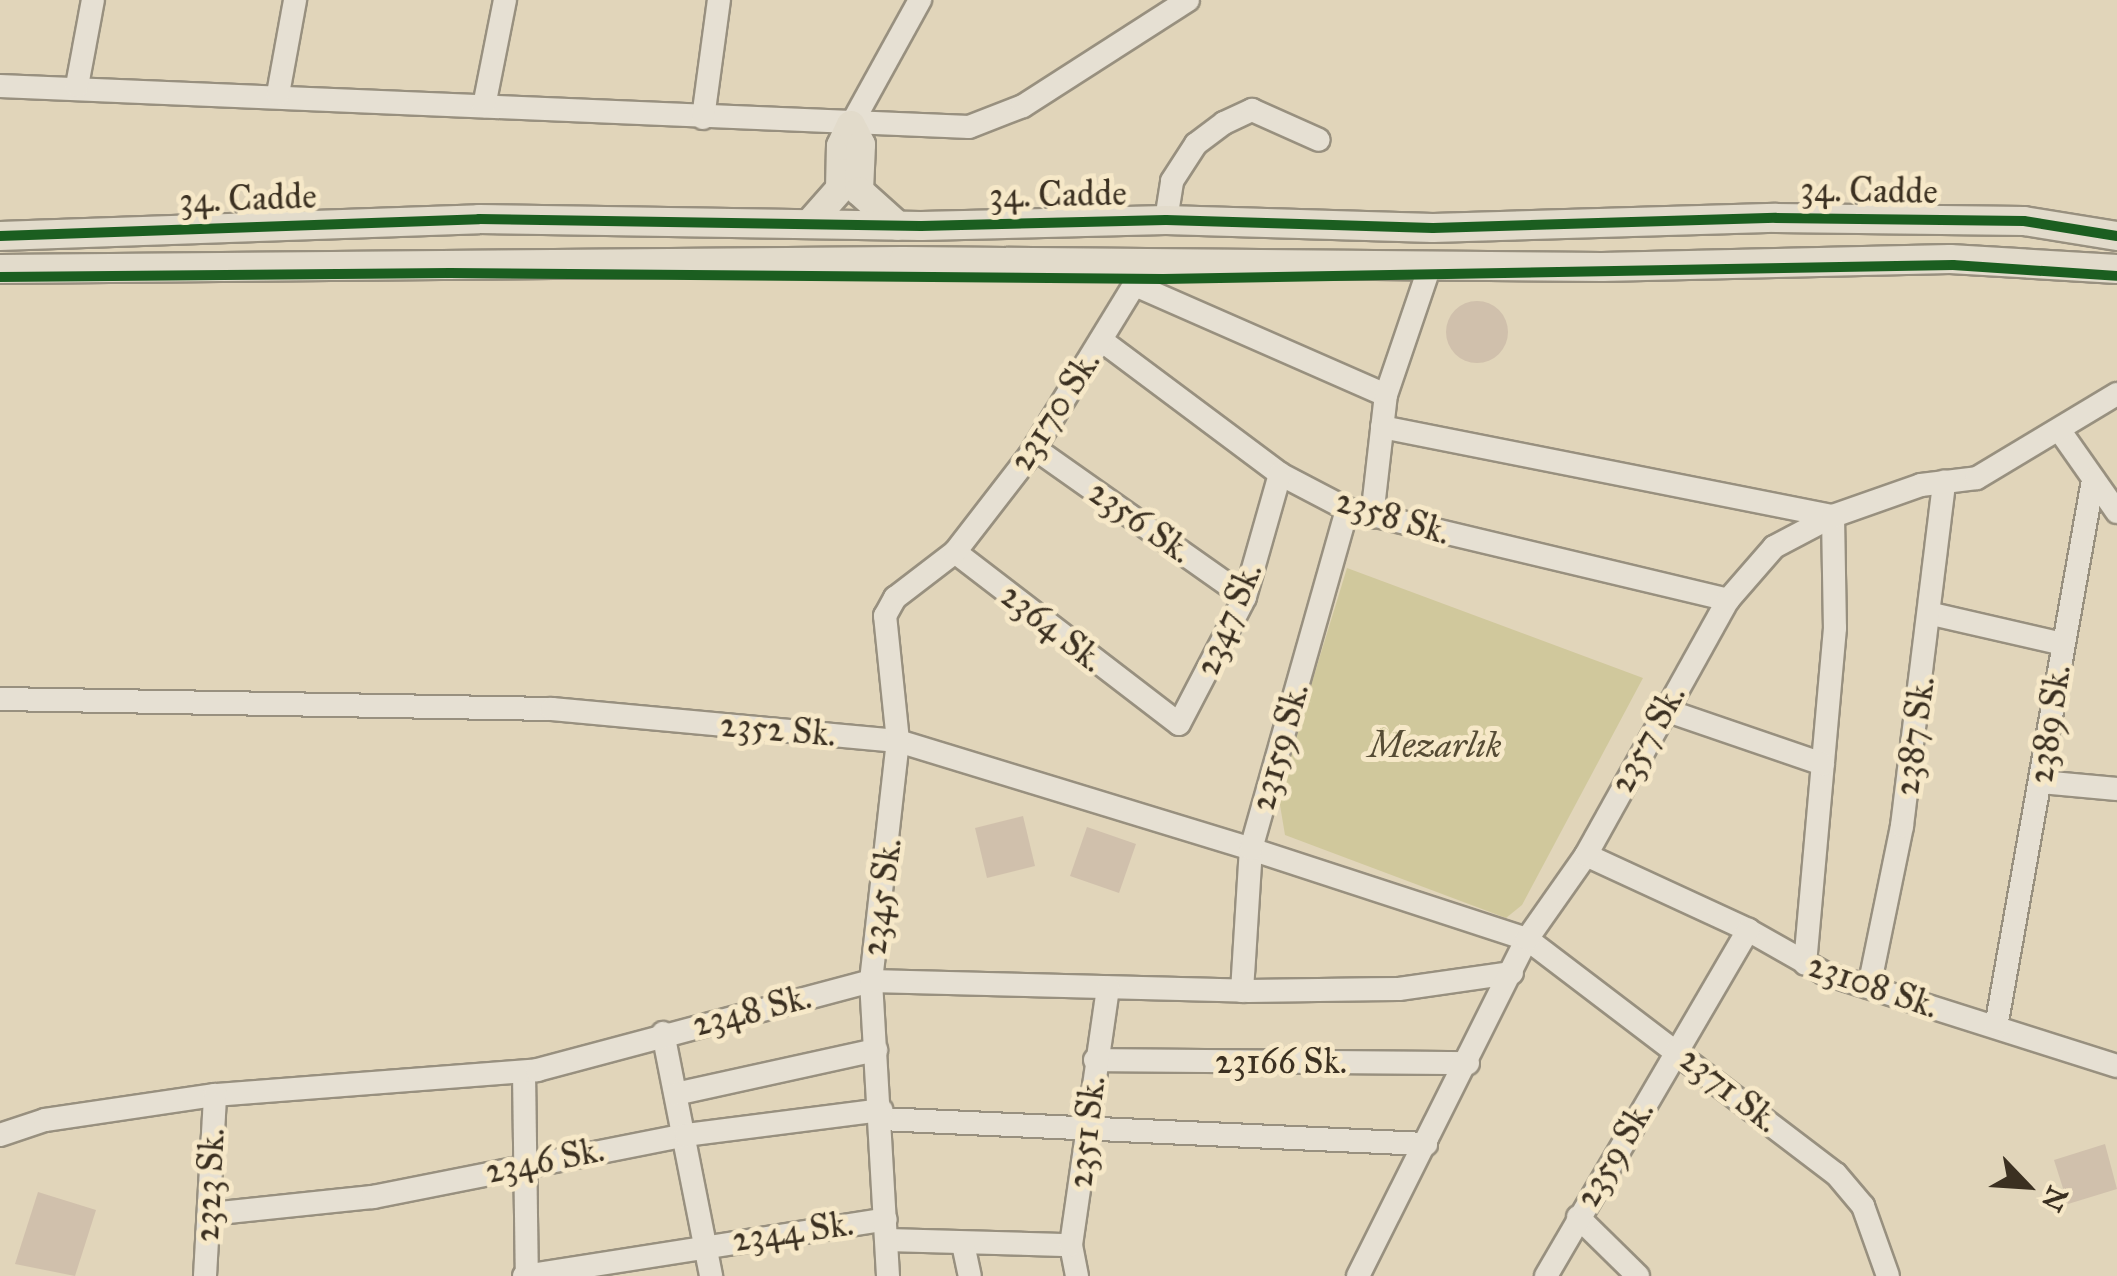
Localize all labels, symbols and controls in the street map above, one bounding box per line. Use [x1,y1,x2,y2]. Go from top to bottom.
street label: 34. Cadde [1800,169,1938,213]
street label: 34. Cadde [989,173,1127,217]
street label: 34. Cadde [179,176,317,222]
street label: 23170 Sk. [1001,343,1109,479]
street label: 2356 Sk. [1080,471,1200,573]
street label: 2358 Sk. [1331,480,1455,554]
street label: 2347 Sk. [1186,556,1272,682]
street label: 2364 Sk. [992,575,1112,681]
street label: 2389 Sk. [2020,662,2080,786]
street label: 2387 Sk. [1886,674,1944,798]
street label: 2357 Sk. [1601,677,1695,801]
street label: 23159 Sk. [1242,678,1318,816]
street label: 2352 Sk. [718,704,838,756]
park label: Mezarlık [1368,725,1502,767]
street label: 2345 Sk. [853,836,911,958]
street label: 23108 Sk. [1802,944,1944,1028]
street label: 2348 Sk. [688,976,816,1046]
street label: 2371 Sk. [1671,1038,1787,1142]
street label: 23166 Sk. [1215,1041,1347,1083]
street label: 2351 Sk. [1059,1074,1115,1190]
street label: 2359 Sk. [1567,1093,1663,1215]
street label: 2323 Sk. [186,1127,234,1243]
street label: 2346 Sk. [482,1129,608,1193]
north arrow [1977,1136,2077,1236]
text: N [2034,1181,2076,1217]
street label: 2344 Sk. [730,1203,856,1261]

